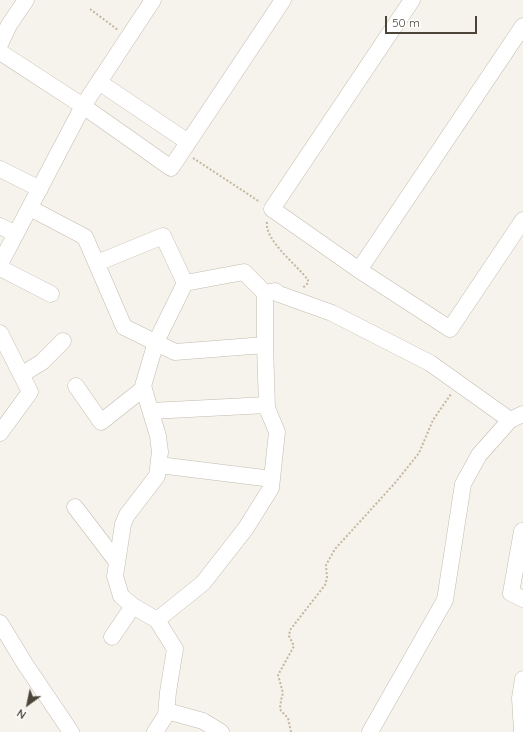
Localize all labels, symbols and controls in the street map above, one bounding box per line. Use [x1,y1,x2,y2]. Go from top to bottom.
scale bar [387,8,479,34]
text: 50 m [392,15,420,30]
north arrow [8,684,48,724]
text: N [14,706,29,722]

